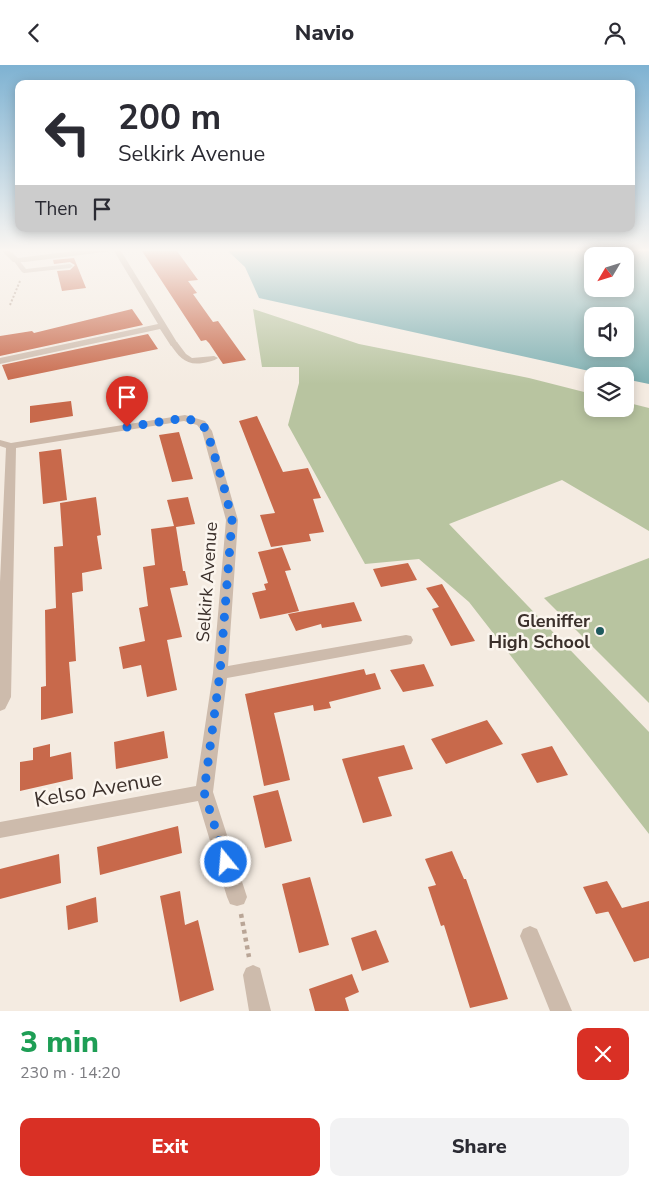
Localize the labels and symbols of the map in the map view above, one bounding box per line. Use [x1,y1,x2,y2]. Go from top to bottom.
north arrow [584,247,634,297]
pin [106,376,148,427]
street label: Selkirk Avenue [191,521,223,643]
place label: Gleniffer High School [488,609,590,654]
marker: Gleniffer High School [594,625,606,637]
street label: Kelso Avenue [32,764,164,814]
position arrow [199,835,251,887]

